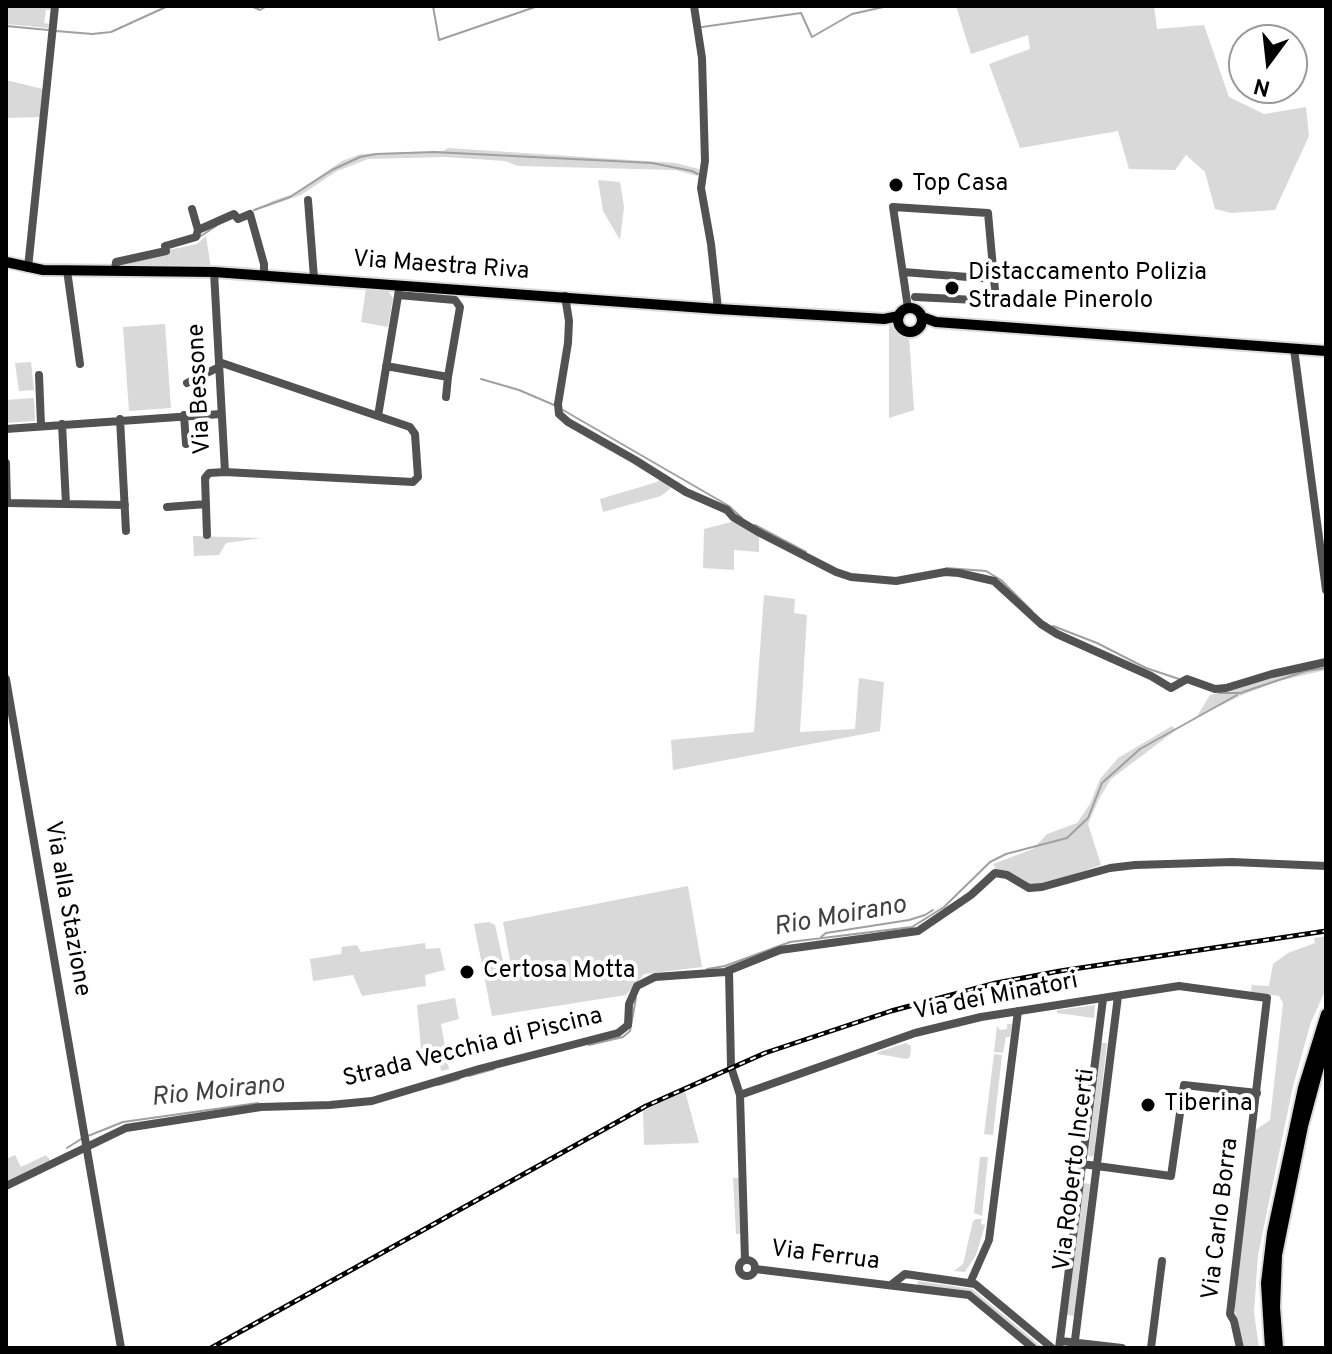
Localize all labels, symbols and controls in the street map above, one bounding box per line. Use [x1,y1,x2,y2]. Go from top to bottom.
north arrow [1228,24,1308,104]
text: N [1251,71,1273,101]
place label: Top Casa [912,171,1008,199]
marker: Top Casa [887,176,905,194]
street label: Via Maestra Riva [352,246,530,288]
place label: Distaccamento Polizia Stradale Pinerolo [968,260,1207,316]
marker: Distaccamento Polizia Stradale Pinerolo [943,279,961,297]
street label: Via Bessone [183,323,219,455]
street label: Via alla Stazione [36,819,96,999]
water label: Rio Moirano [771,891,909,945]
place label: Certosa Motta [483,958,635,986]
marker: Certosa Motta [458,963,476,981]
street label: Via dei Minatori [911,968,1081,1028]
street label: Strada Vecchia di Piscina [340,1003,606,1095]
street label: Via Roberto Incerti [1049,1067,1103,1273]
water label: Rio Moirano [150,1070,286,1116]
place label: Tiberina [1164,1091,1253,1119]
marker: Tiberina [1139,1096,1157,1114]
street label: Via Carlo Borra [1198,1136,1246,1302]
street label: Via Ferrua [769,1236,881,1278]

